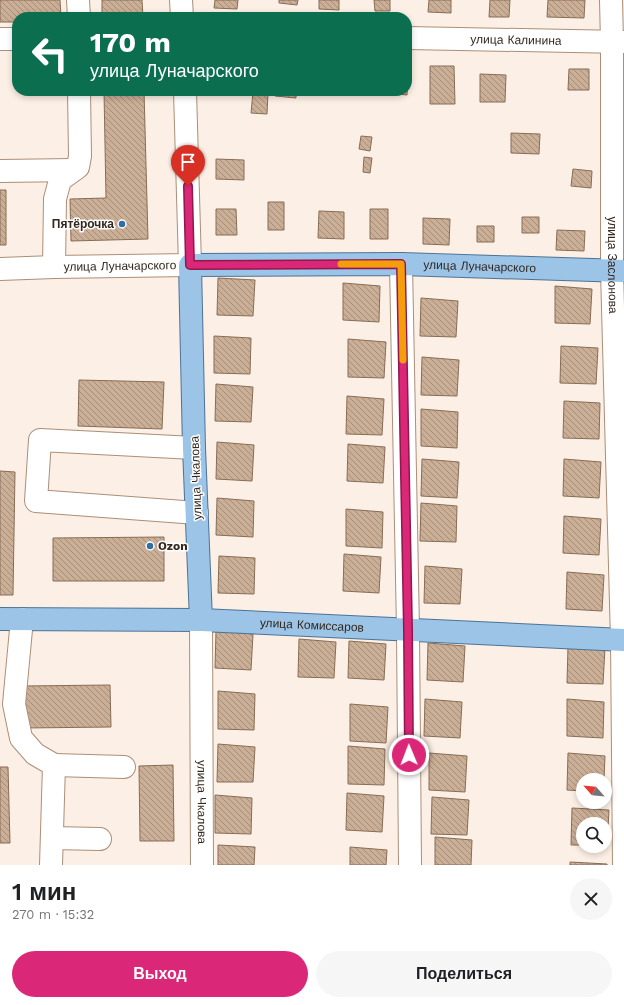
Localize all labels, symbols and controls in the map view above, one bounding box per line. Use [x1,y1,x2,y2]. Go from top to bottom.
text: 170 m [90,26,171,59]
icon: left [24,28,76,80]
street label: улица Калинина [470,32,562,48]
text: улица Луначарского [90,60,259,81]
pin [171,145,205,186]
icon: arrive [177,151,199,173]
street label: улица Заслонова [605,216,620,314]
place label: Пятёрочка [52,217,114,231]
marker: Пятёрочка [117,219,127,229]
street label: улица Луначарского [63,258,177,274]
street label: улица Луначарского [423,258,537,275]
street label: улица Чкалова [188,435,204,520]
place label: Ozon [158,539,188,553]
marker: Ozon [145,541,155,551]
street label: улица Комиссаров [259,616,364,635]
position arrow [388,734,430,776]
street label: улица Чкалова [195,760,209,844]
north arrow [576,773,612,809]
map controls [576,773,612,853]
button: search [576,817,612,853]
text: 1 мин [12,878,76,906]
button: close [570,878,612,920]
text: 270 m · 15:32 [12,907,94,922]
button: Выход [12,951,308,997]
button: Поделиться [316,951,612,997]

